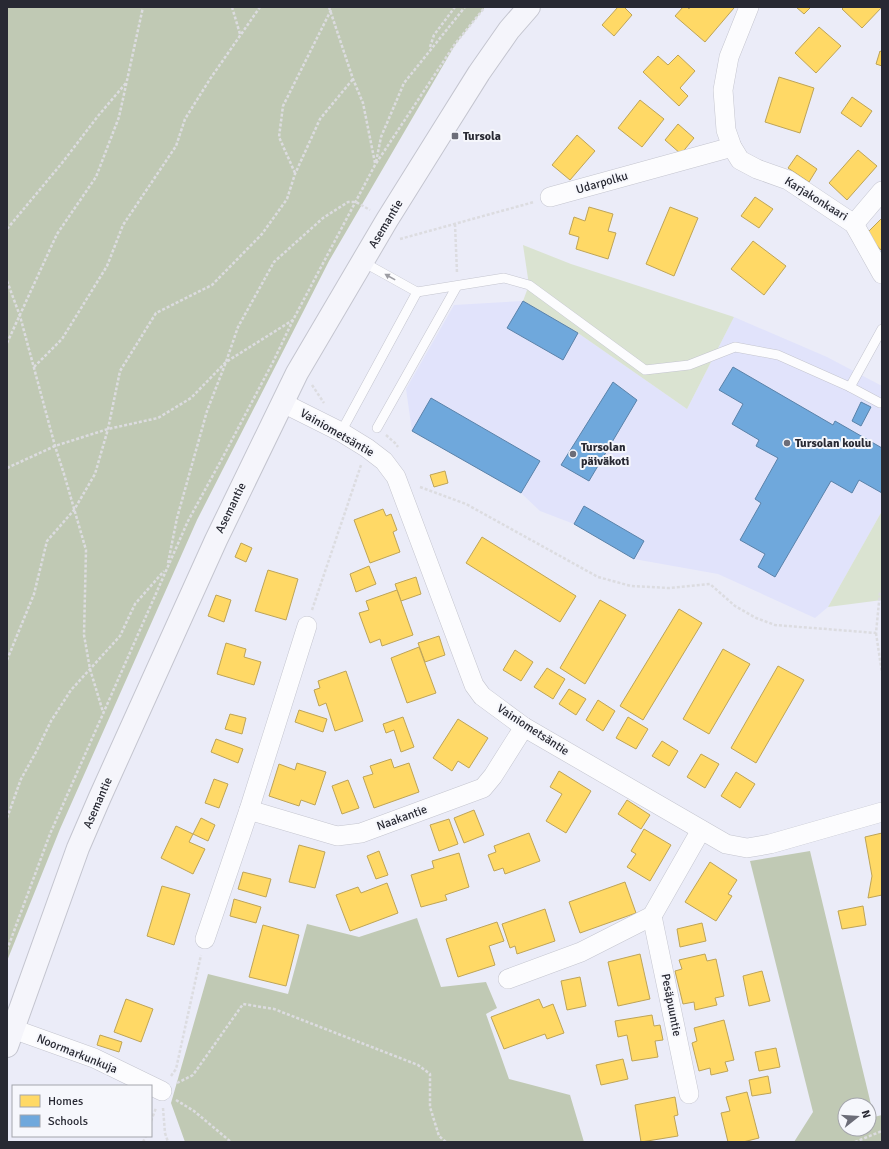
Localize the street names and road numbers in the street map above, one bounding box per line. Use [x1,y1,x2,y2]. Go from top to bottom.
street label: Udarpolku [574,168,630,198]
street label: Karjakonkaari [782,174,850,224]
street label: Asemantie [366,197,406,251]
street label: Vainiometsäntie [297,406,377,460]
street label: Asemantie [212,480,250,536]
street label: Vainiometsäntie [494,701,572,759]
street label: Asemantie [80,775,116,831]
street label: Naakantie [375,802,429,834]
street label: Pesäpuuntie [658,972,684,1038]
street label: Noormarkunkuja [34,1031,120,1077]

